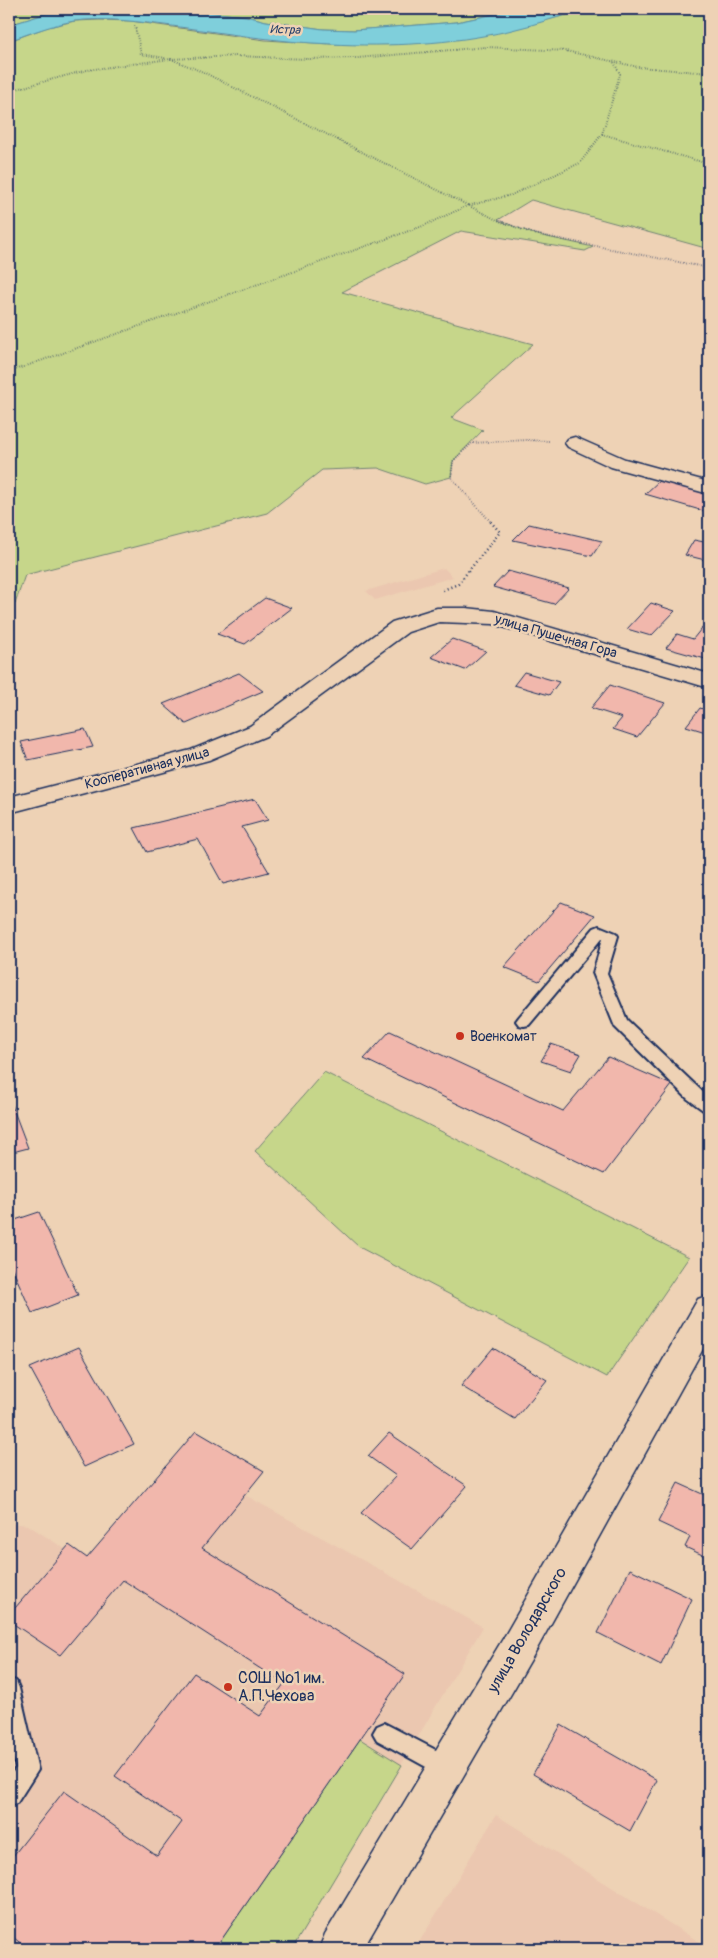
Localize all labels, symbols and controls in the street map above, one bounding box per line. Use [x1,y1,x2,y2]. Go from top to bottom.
water label: Истра [270,22,302,38]
street label: улица Пушечная Гора [492,610,619,662]
street label: Кооперативная улица [83,743,211,793]
place label: Военкомат [470,1028,537,1045]
marker: Военкомат [454,1030,466,1042]
street label: улица Володарского [482,1563,571,1697]
place label: СОШ №1 им. А.П.Чехова [238,1668,325,1706]
marker: СОШ №1 им. А.П.Чехова [222,1681,234,1693]

